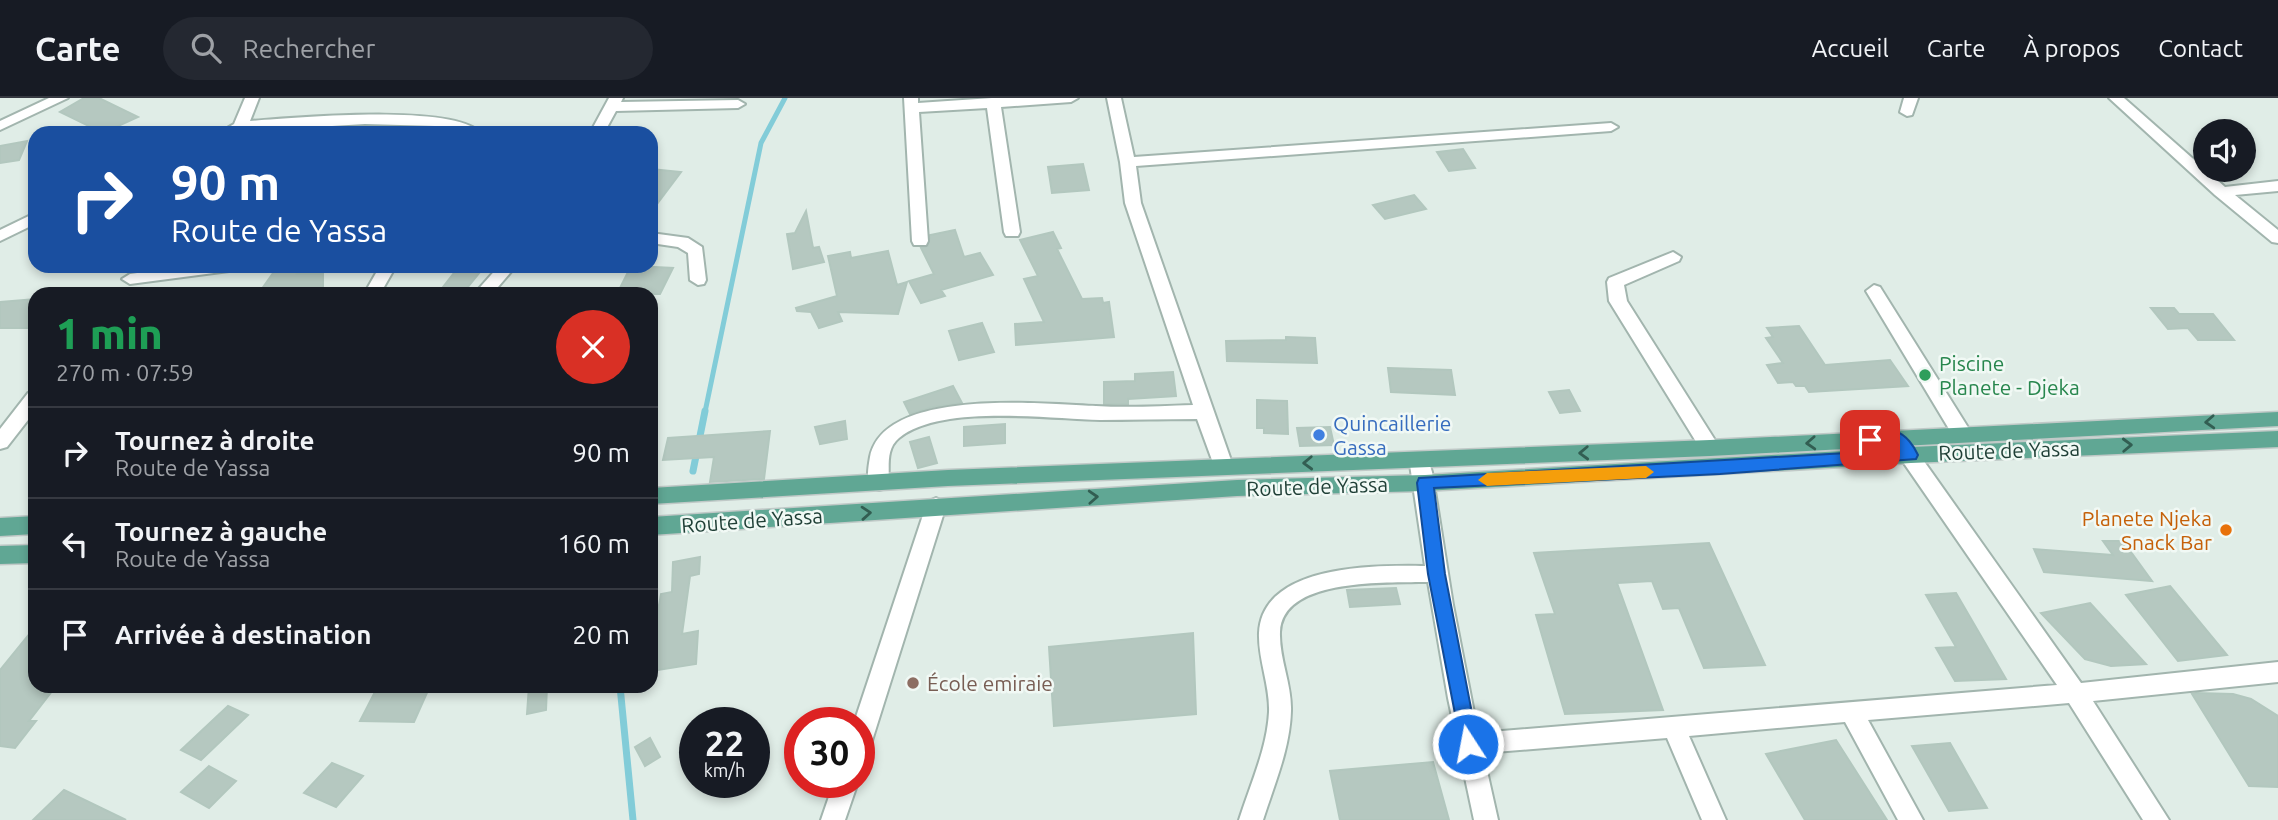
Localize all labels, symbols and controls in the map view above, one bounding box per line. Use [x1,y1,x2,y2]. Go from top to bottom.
search box [163,17,653,80]
icon: search [187,29,225,67]
text: Carte [35,30,121,67]
text: Rechercher [243,34,375,63]
text: Accueil [1812,35,1889,62]
text: Carte [1927,35,1986,62]
text: À propos [2024,35,2120,62]
text: Contact [2158,35,2243,62]
map controls [2193,119,2256,182]
button: sound [2193,119,2256,182]
icon: right [56,154,147,245]
text: 90 m [171,154,280,209]
text: Route de Yassa [171,212,387,248]
text: 1 min [56,310,163,357]
button: close [556,310,630,384]
place label: Piscine Planete - Djeka [1939,351,2080,399]
text: 270 m · 07:59 [56,360,194,385]
marker: Piscine Planete - Djeka [1917,367,1933,383]
pin [1840,410,1900,470]
place label: Quincaillerie Gassa [1333,411,1451,459]
one-way arrow [2204,415,2215,430]
icon: arrive [1851,421,1889,459]
text: Tournez à droite [115,426,314,455]
marker: Quincaillerie Gassa [1311,427,1327,443]
icon: right [56,434,94,472]
one-way arrow [1806,435,1817,450]
street label: Route de Yassa [1938,436,2080,464]
text: 90 m [572,438,630,467]
one-way arrow [2122,438,2133,453]
one-way arrow [1578,445,1589,460]
text: Route de Yassa [115,455,270,480]
one-way arrow [1302,455,1313,470]
street label: Route de Yassa [1246,472,1388,500]
one-way arrow [1087,490,1098,505]
street label: Route de Yassa [680,503,824,537]
one-way arrow [861,506,872,521]
place label: Planete Njeka Snack Bar [2082,506,2212,554]
text: Tournez à gauche [115,517,327,546]
marker: Planete Njeka Snack Bar [2218,522,2234,538]
icon: left [56,525,94,563]
text: 160 m [558,529,630,558]
text: Route de Yassa [115,546,270,571]
icon: arrive [56,616,94,654]
text: Arrivée à destination [115,620,371,649]
text: 20 m [572,620,630,649]
place label: École emiraie [927,671,1053,695]
marker: École emiraie [905,675,921,691]
speed limit sign: 30 [784,707,875,798]
position arrow [1431,707,1505,781]
text: 22 [705,723,744,763]
text: km/h [704,760,745,780]

